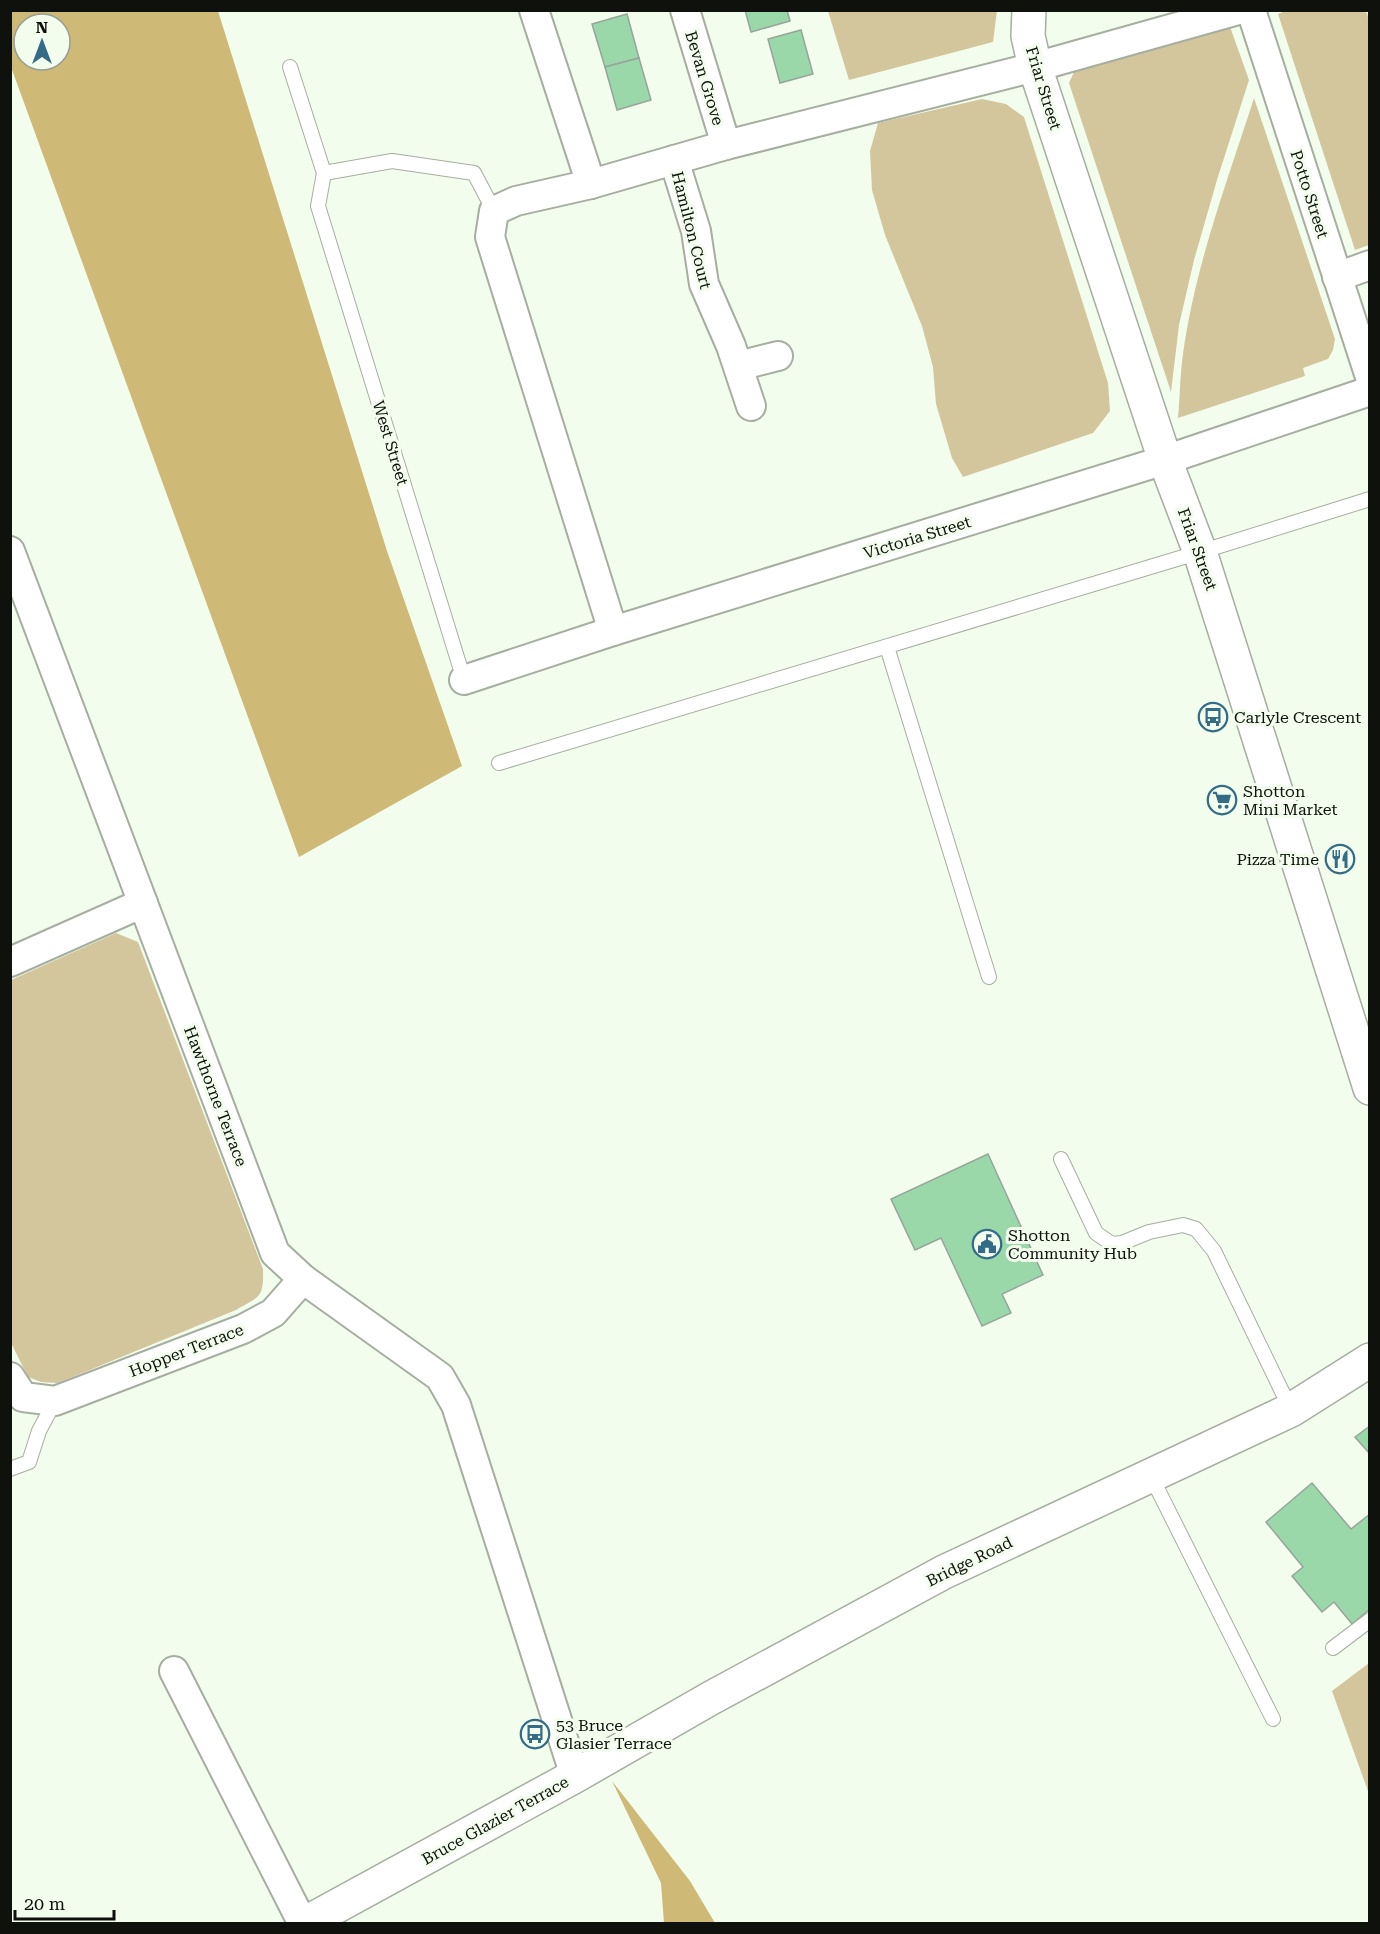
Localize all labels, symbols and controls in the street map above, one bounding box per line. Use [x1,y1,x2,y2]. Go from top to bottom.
north arrow [12,12,72,72]
text: N [36,18,48,37]
street label: Bevan Grove [681,29,728,128]
street label: Friar Street [1022,44,1065,132]
street label: Potto Street [1286,148,1333,241]
street label: Hamilton Court [668,169,715,291]
street label: West Street [369,398,412,488]
street label: Friar Street [1174,505,1221,593]
street label: Victoria Street [861,512,973,563]
bus stop icon: Carlyle Crescent [1197,701,1229,733]
place label: Carlyle Crescent [1234,708,1361,727]
place label: Shotton Mini Market [1243,782,1338,819]
supermarket icon: Shotton Mini Market [1206,784,1238,816]
restaurant icon: Pizza Time [1324,843,1356,875]
place label: Pizza Time [1237,850,1319,869]
street label: Hawthorne Terrace [180,1023,251,1169]
place label: Shotton Community Hub [1008,1226,1137,1263]
public building icon: Shotton Community Hub [971,1228,1003,1260]
street label: Hopper Terrace [126,1320,246,1381]
street label: Bridge Road [923,1532,1015,1590]
place label: 53 Bruce Glasier Terrace [556,1716,672,1753]
bus stop icon: 53 Bruce Glasier Terrace [519,1718,551,1750]
street label: Bruce Glazier Terrace [419,1772,572,1869]
scale bar [15,1883,114,1921]
text: 20 m [24,1893,65,1914]

